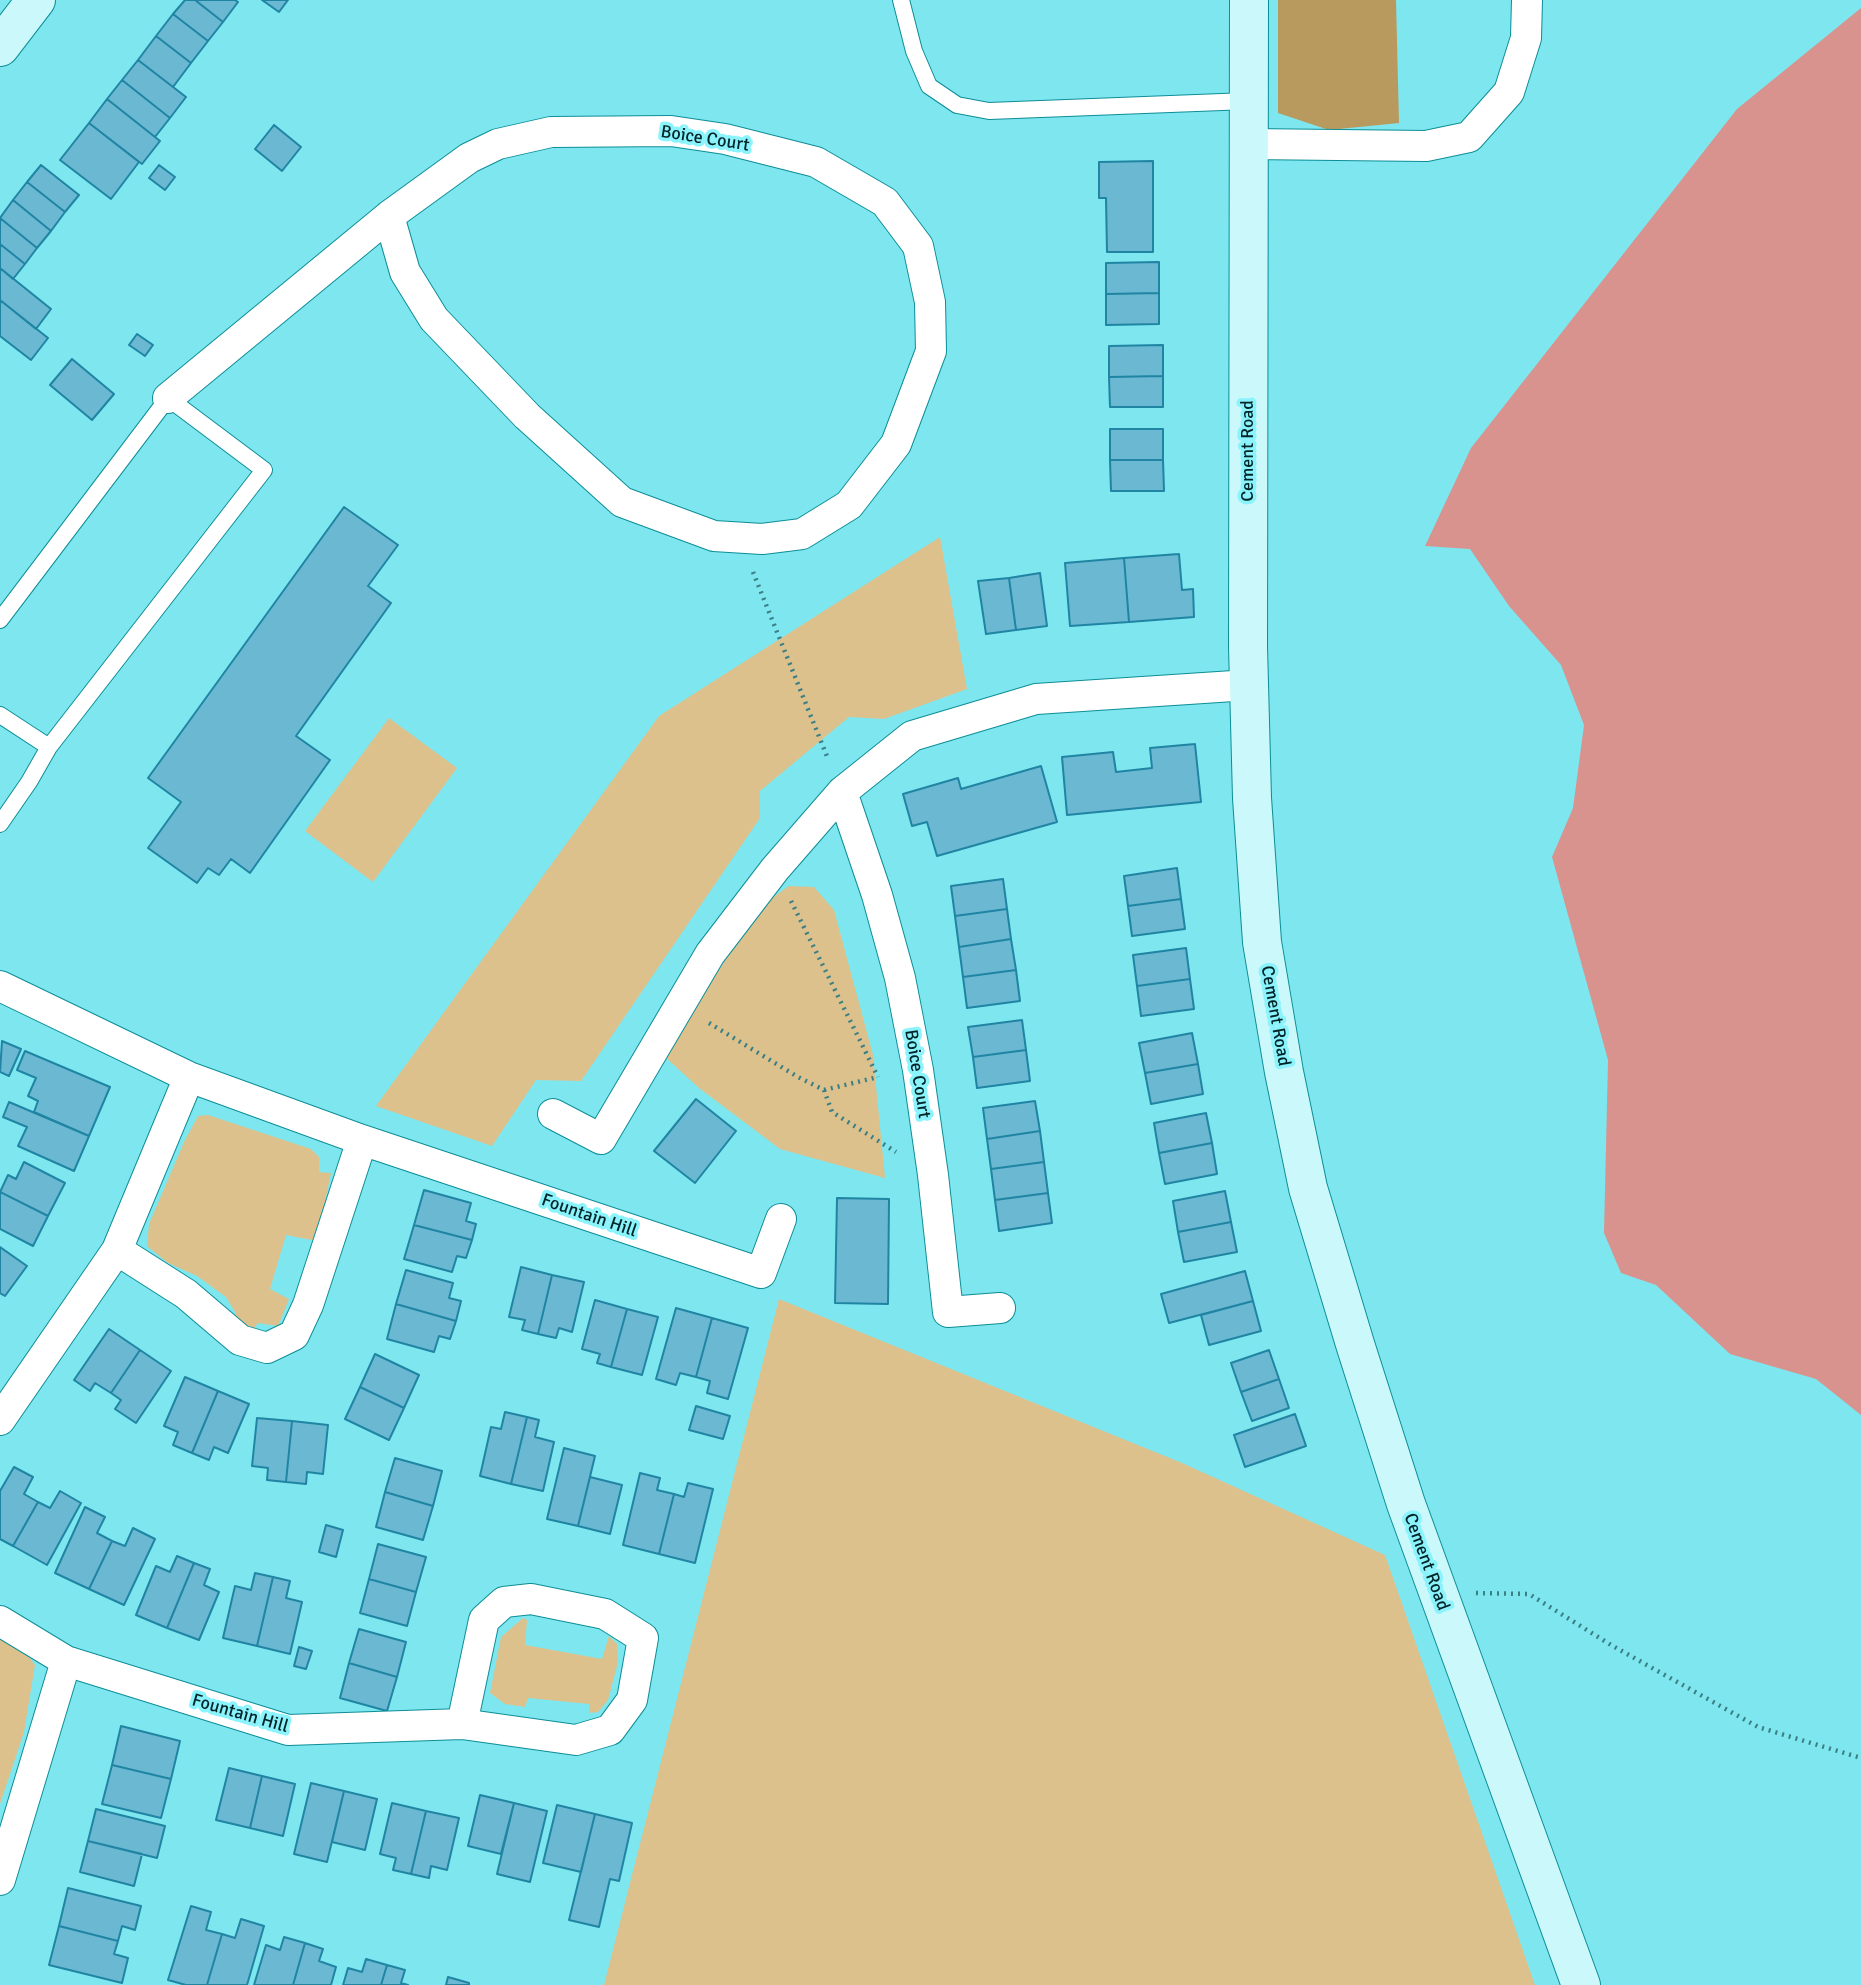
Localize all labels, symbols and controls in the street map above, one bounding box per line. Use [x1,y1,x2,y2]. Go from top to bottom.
street label: Boice Court [659,121,751,157]
street label: Cement Road [1237,400,1259,502]
street label: Cement Road [1256,964,1294,1068]
street label: Boice Court [899,1028,935,1120]
street label: Fountain Hill [538,1190,640,1242]
street label: Cement Road [1398,1511,1454,1613]
street label: Fountain Hill [189,1690,291,1738]

